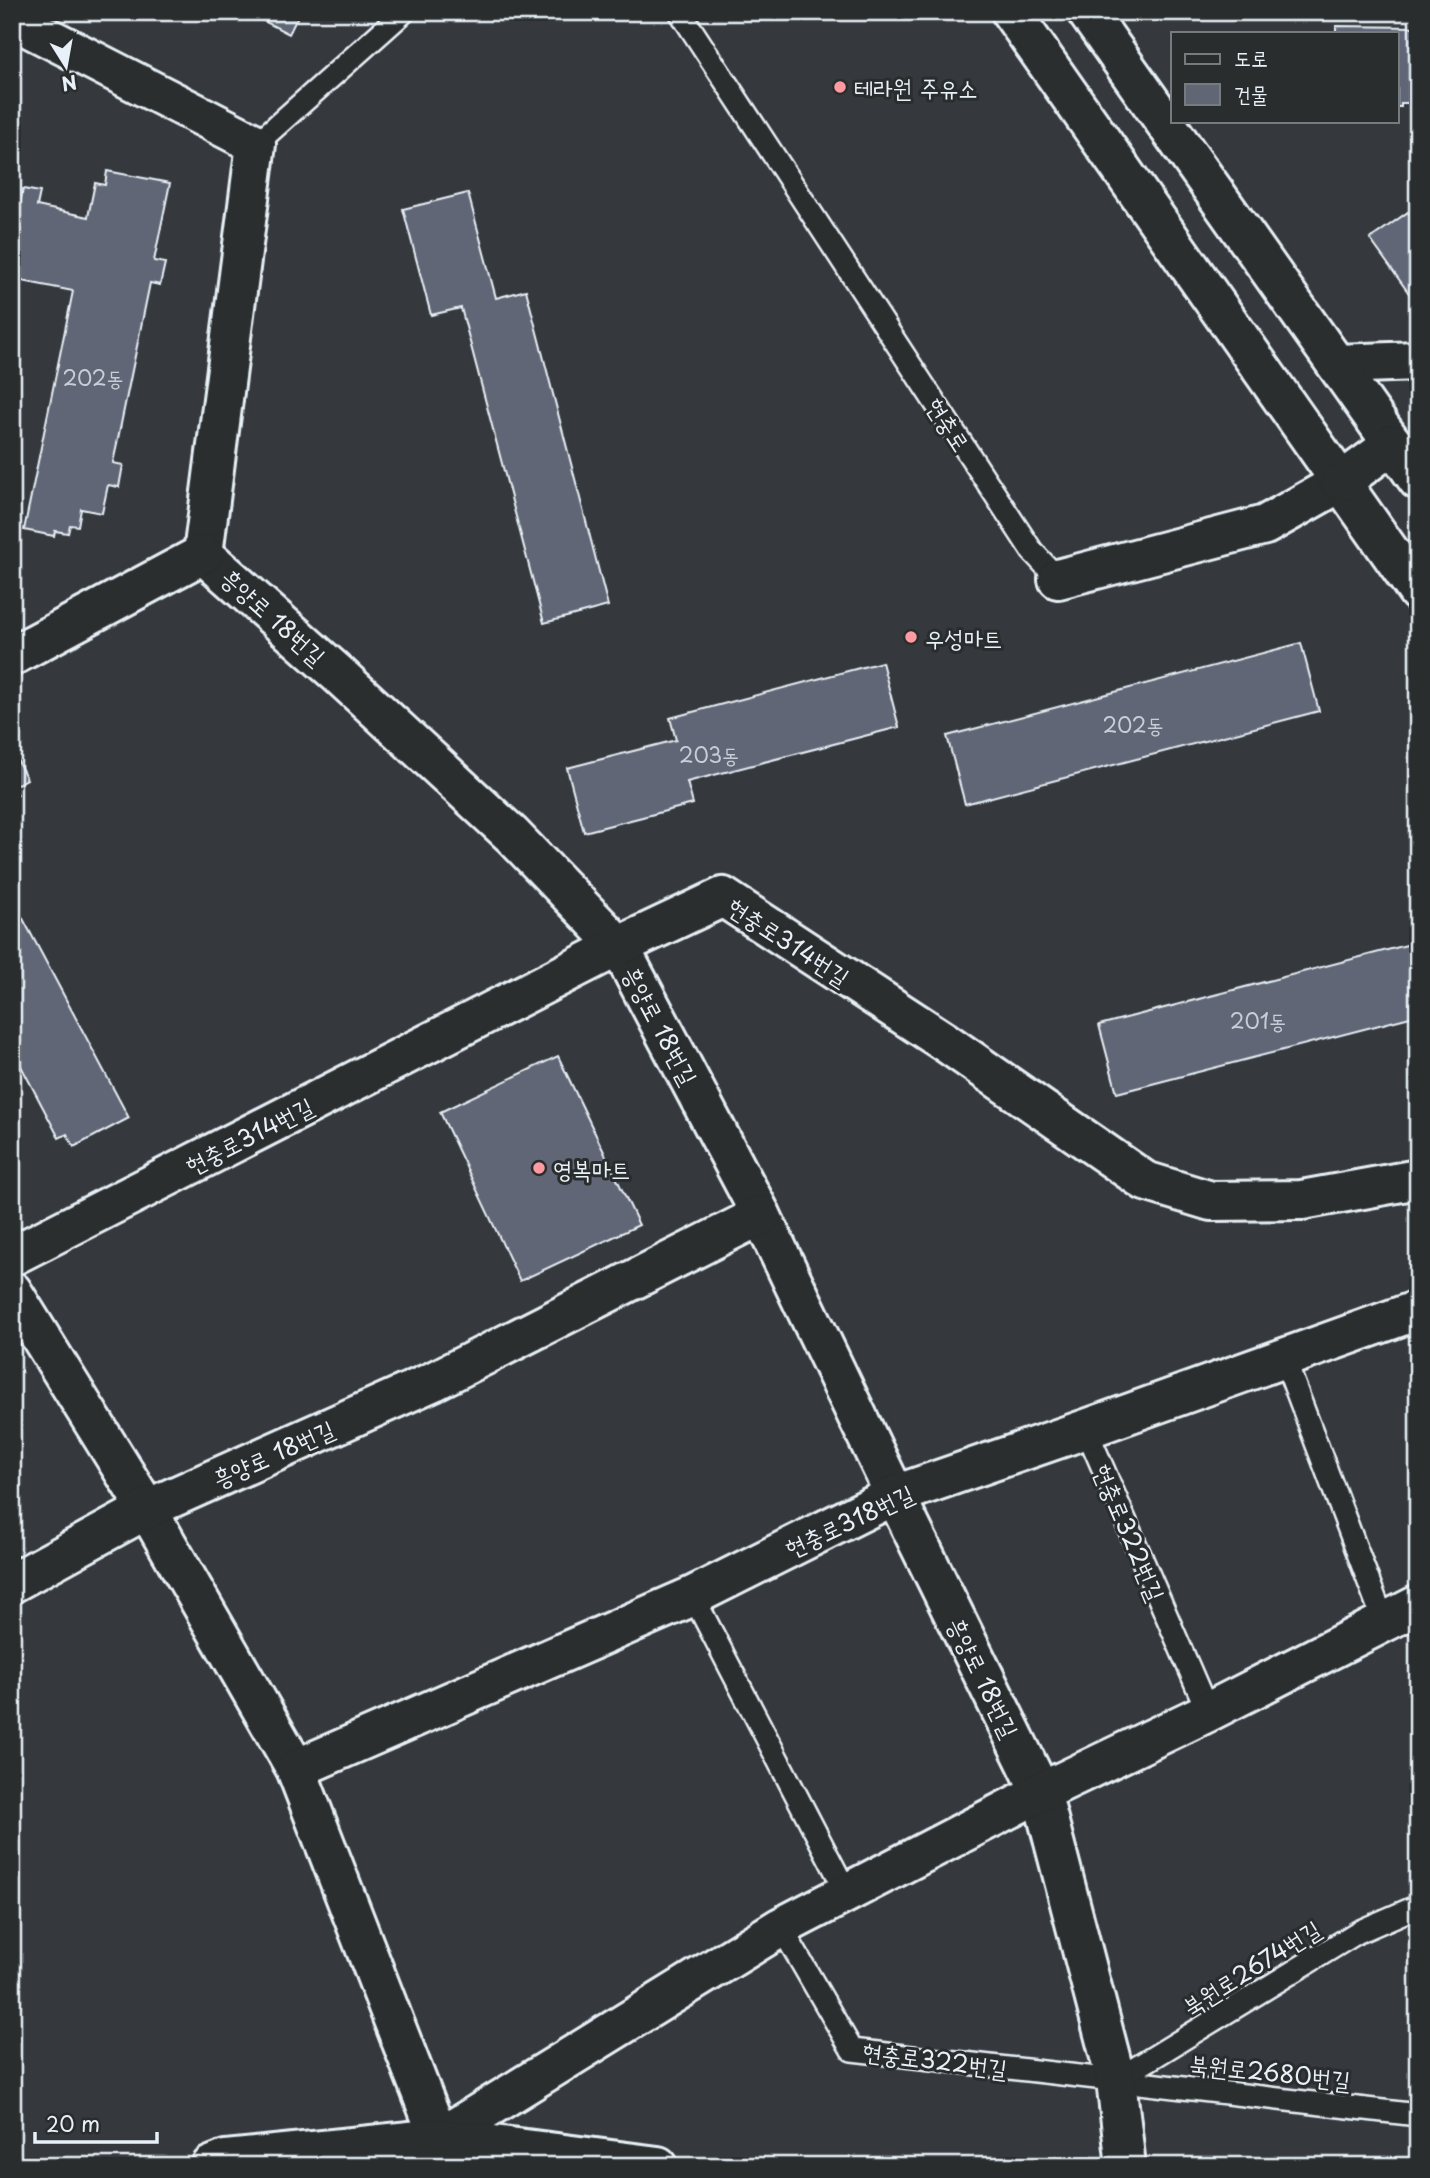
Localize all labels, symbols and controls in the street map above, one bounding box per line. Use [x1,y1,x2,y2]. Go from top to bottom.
north arrow [32,32,102,102]
legend [1171,32,1398,122]
text: 도로 [1234,41,1268,73]
text: N [59,68,79,99]
place label: 테라원 주유소 [854,69,978,105]
text: 건물 [1234,77,1268,109]
marker: 테라원 주유소 [832,79,848,95]
house number: 202동 [62,361,124,393]
street label: 현충로 [918,390,980,458]
street label: 흥양로 18번길 [214,559,334,673]
place label: 우성마트 [925,619,1002,655]
marker: 우성마트 [903,629,919,645]
house number: 202동 [1102,708,1164,740]
house number: 203동 [679,738,739,770]
street label: 현충로314번길 [721,888,857,994]
street label: 흥양로 18번길 [615,959,707,1091]
house number: 201동 [1230,1004,1286,1036]
street label: 현충로314번길 [179,1087,319,1183]
place label: 영복마트 [553,1150,630,1186]
marker: 영복마트 [531,1160,547,1176]
street label: 흥양로 18번길 [206,1410,340,1496]
street label: 현충로322번길 [1085,1458,1175,1606]
street label: 현충로318번길 [779,1474,919,1566]
street label: 흥양로 18번길 [939,1611,1029,1743]
street label: 북원로2674번길 [1175,1910,1327,2024]
street label: 현충로322번길 [861,2032,1009,2086]
street label: 북원로2680번길 [1188,2045,1352,2097]
scale bar [35,2101,158,2145]
text: 20 m [46,2107,100,2139]

